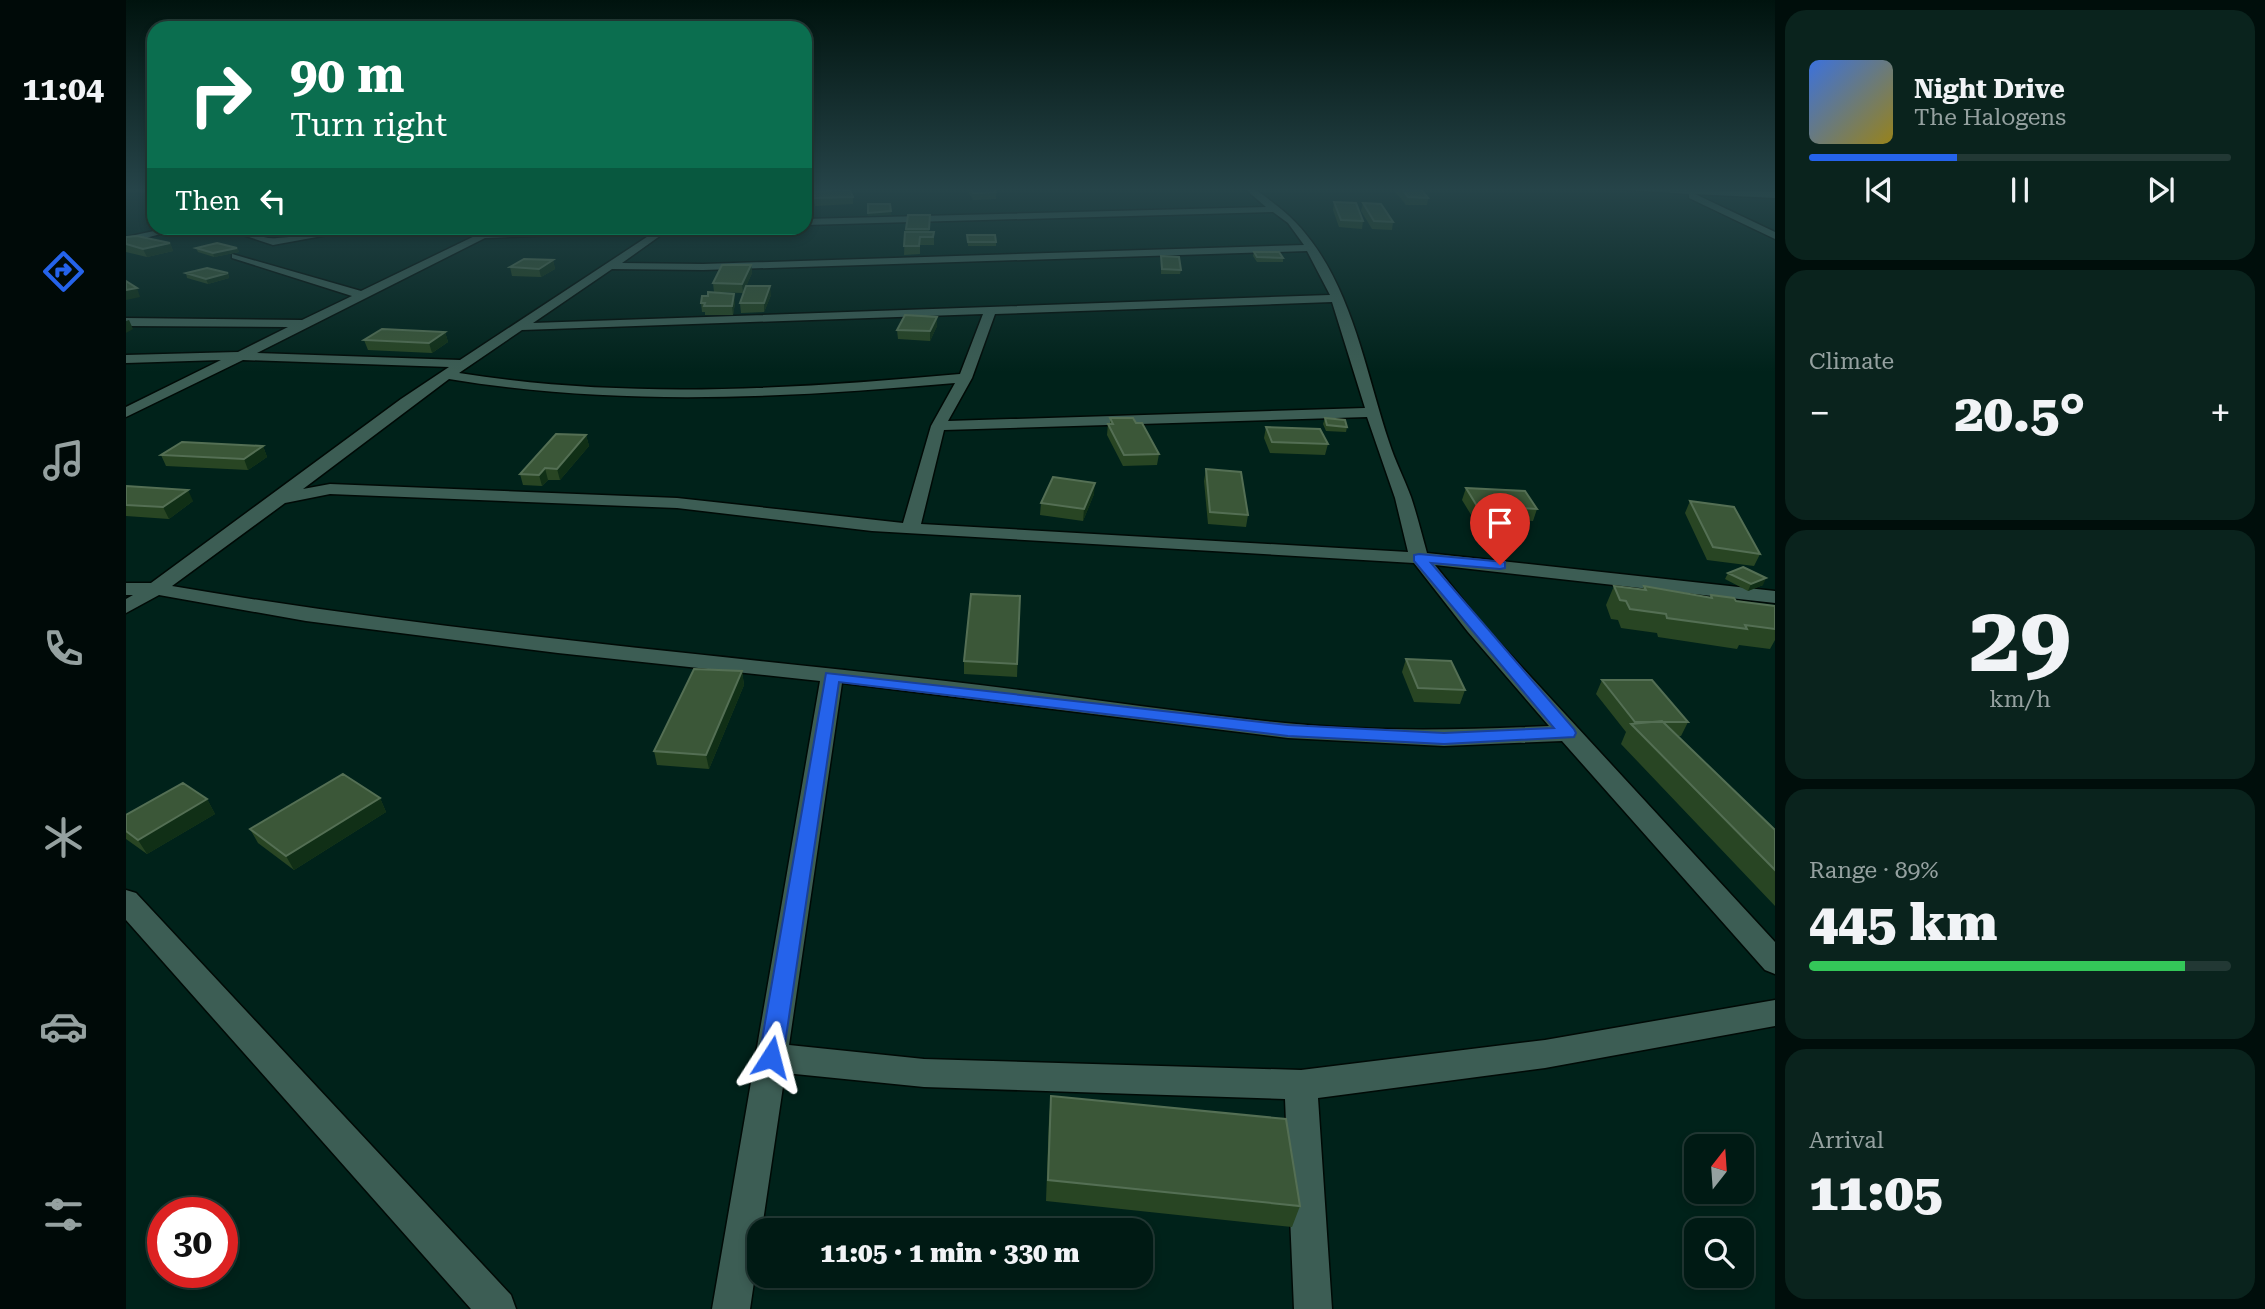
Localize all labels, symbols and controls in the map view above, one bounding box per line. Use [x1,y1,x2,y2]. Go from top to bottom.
text: 90 m [290,47,405,104]
icon: right [175,49,266,140]
text: 11:04 [22,70,104,108]
text: Night Drive [1914,74,2065,104]
text: The Halogens [1914,104,2066,131]
text: Turn right [290,106,447,144]
icon: previous [1860,171,1898,209]
icon: pause [2001,171,2039,209]
icon: next [2142,171,2180,209]
icon: left [254,182,292,220]
text: Then [175,186,240,216]
icon: directions [39,247,88,296]
text: Climate [1809,348,1894,375]
text: 20.5° [1955,383,2085,444]
text: − [1809,391,1830,435]
text: + [2210,391,2231,435]
icon: music [39,436,88,485]
pin [1470,493,1530,565]
icon: arrive [1481,504,1519,542]
text: 29 [1969,587,2071,693]
icon: phone [39,624,88,673]
text: km/h [1989,686,2051,713]
icon: climate [39,813,88,862]
text: Range · 89% [1809,857,1938,884]
text: 445 km [1809,892,1997,953]
icon: car [39,1002,88,1051]
position arrow [734,1020,808,1094]
text: Arrival [1809,1127,1884,1154]
north arrow [1684,1134,1754,1204]
map controls [1684,1134,1754,1288]
text: 11:05 [1809,1162,1943,1223]
icon: filters [39,1190,88,1239]
speed limit sign: 30 [147,1197,238,1288]
button: search [1684,1218,1754,1288]
text: 11:05 · 1 min · 330 m [820,1238,1080,1268]

